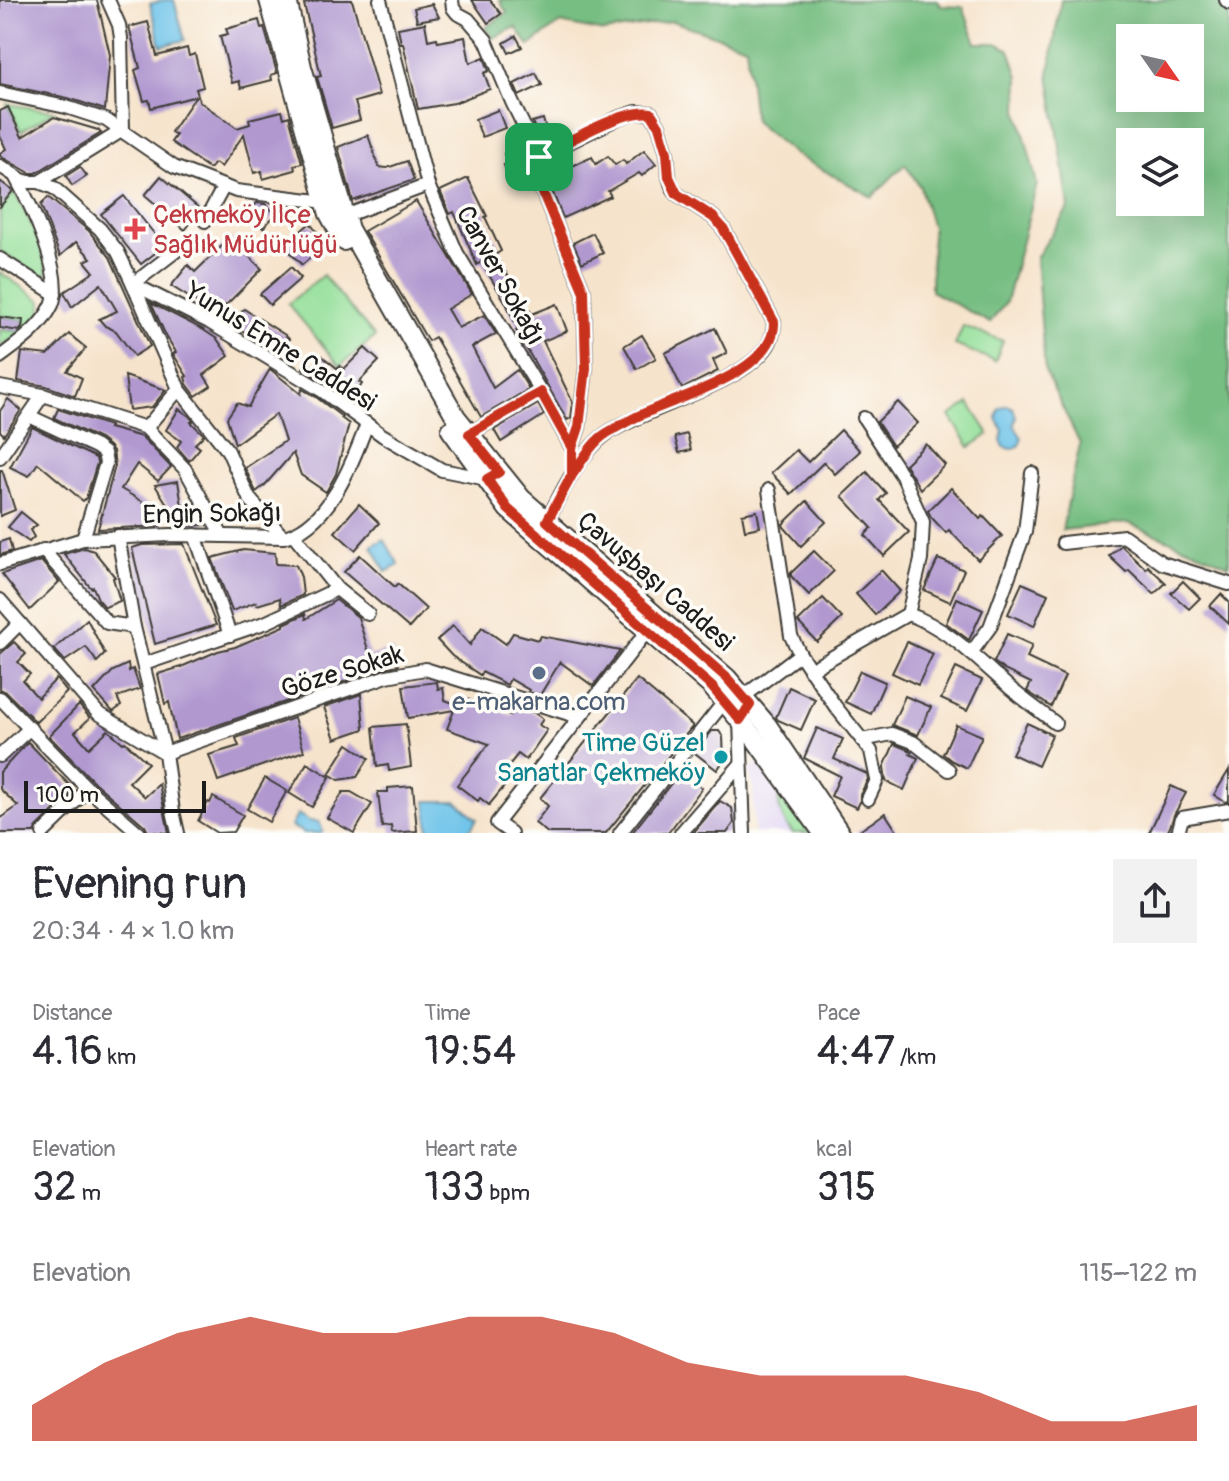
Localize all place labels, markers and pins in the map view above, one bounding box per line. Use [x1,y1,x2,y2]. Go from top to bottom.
pin [505,123,573,191]
place label: Çekmeköy İlçe Sağlık Müdürlüğü [153,199,338,261]
marker: Çekmeköy İlçe Sağlık Müdürlüğü [124,218,146,240]
marker: e-makarna.com [530,664,548,682]
place label: e-makarna.com [452,686,626,718]
place label: Time Güzel Sanatlar Çekmeköy [497,727,705,789]
marker: Time Güzel Sanatlar Çekmeköy [712,748,730,766]

